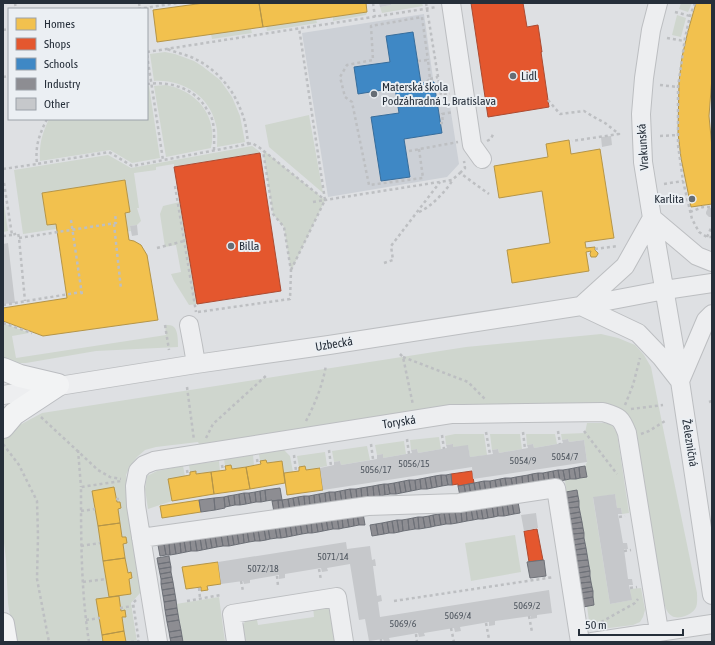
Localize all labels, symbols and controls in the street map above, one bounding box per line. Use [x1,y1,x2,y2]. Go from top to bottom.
legend [8,8,148,120]
text: Homes [44,17,75,31]
text: Shops [44,37,70,51]
text: Schools [44,57,78,71]
place label: Lidl [521,69,538,83]
marker: Lidl [508,71,518,81]
text: Industry [44,77,81,91]
place label: Materská škola Podzáhradná 1, Bratislava [382,80,496,108]
marker: Materská škola Podzáhradná 1, Bratislava [369,89,379,99]
text: Other [44,97,70,111]
street label: Vrakunská [634,123,652,171]
place label: Karlita [654,192,684,206]
marker: Karlita [687,194,697,204]
place label: Billa [239,239,259,253]
marker: Billa [226,241,236,251]
street label: Uzbecká [314,334,354,354]
street label: Toryská [381,412,417,432]
street label: Železničná [679,418,701,468]
house number: 5054/7 [552,451,579,462]
house number: 5054/9 [510,455,537,466]
house number: 5056/15 [398,458,430,469]
house number: 5056/17 [360,464,392,475]
house number: 5071/14 [317,551,349,562]
house number: 5072/18 [247,563,279,574]
house number: 5069/2 [514,600,541,611]
house number: 5069/4 [445,610,472,621]
scale bar [579,611,683,637]
house number: 5069/6 [390,618,417,629]
text: 50 m [585,618,607,632]

